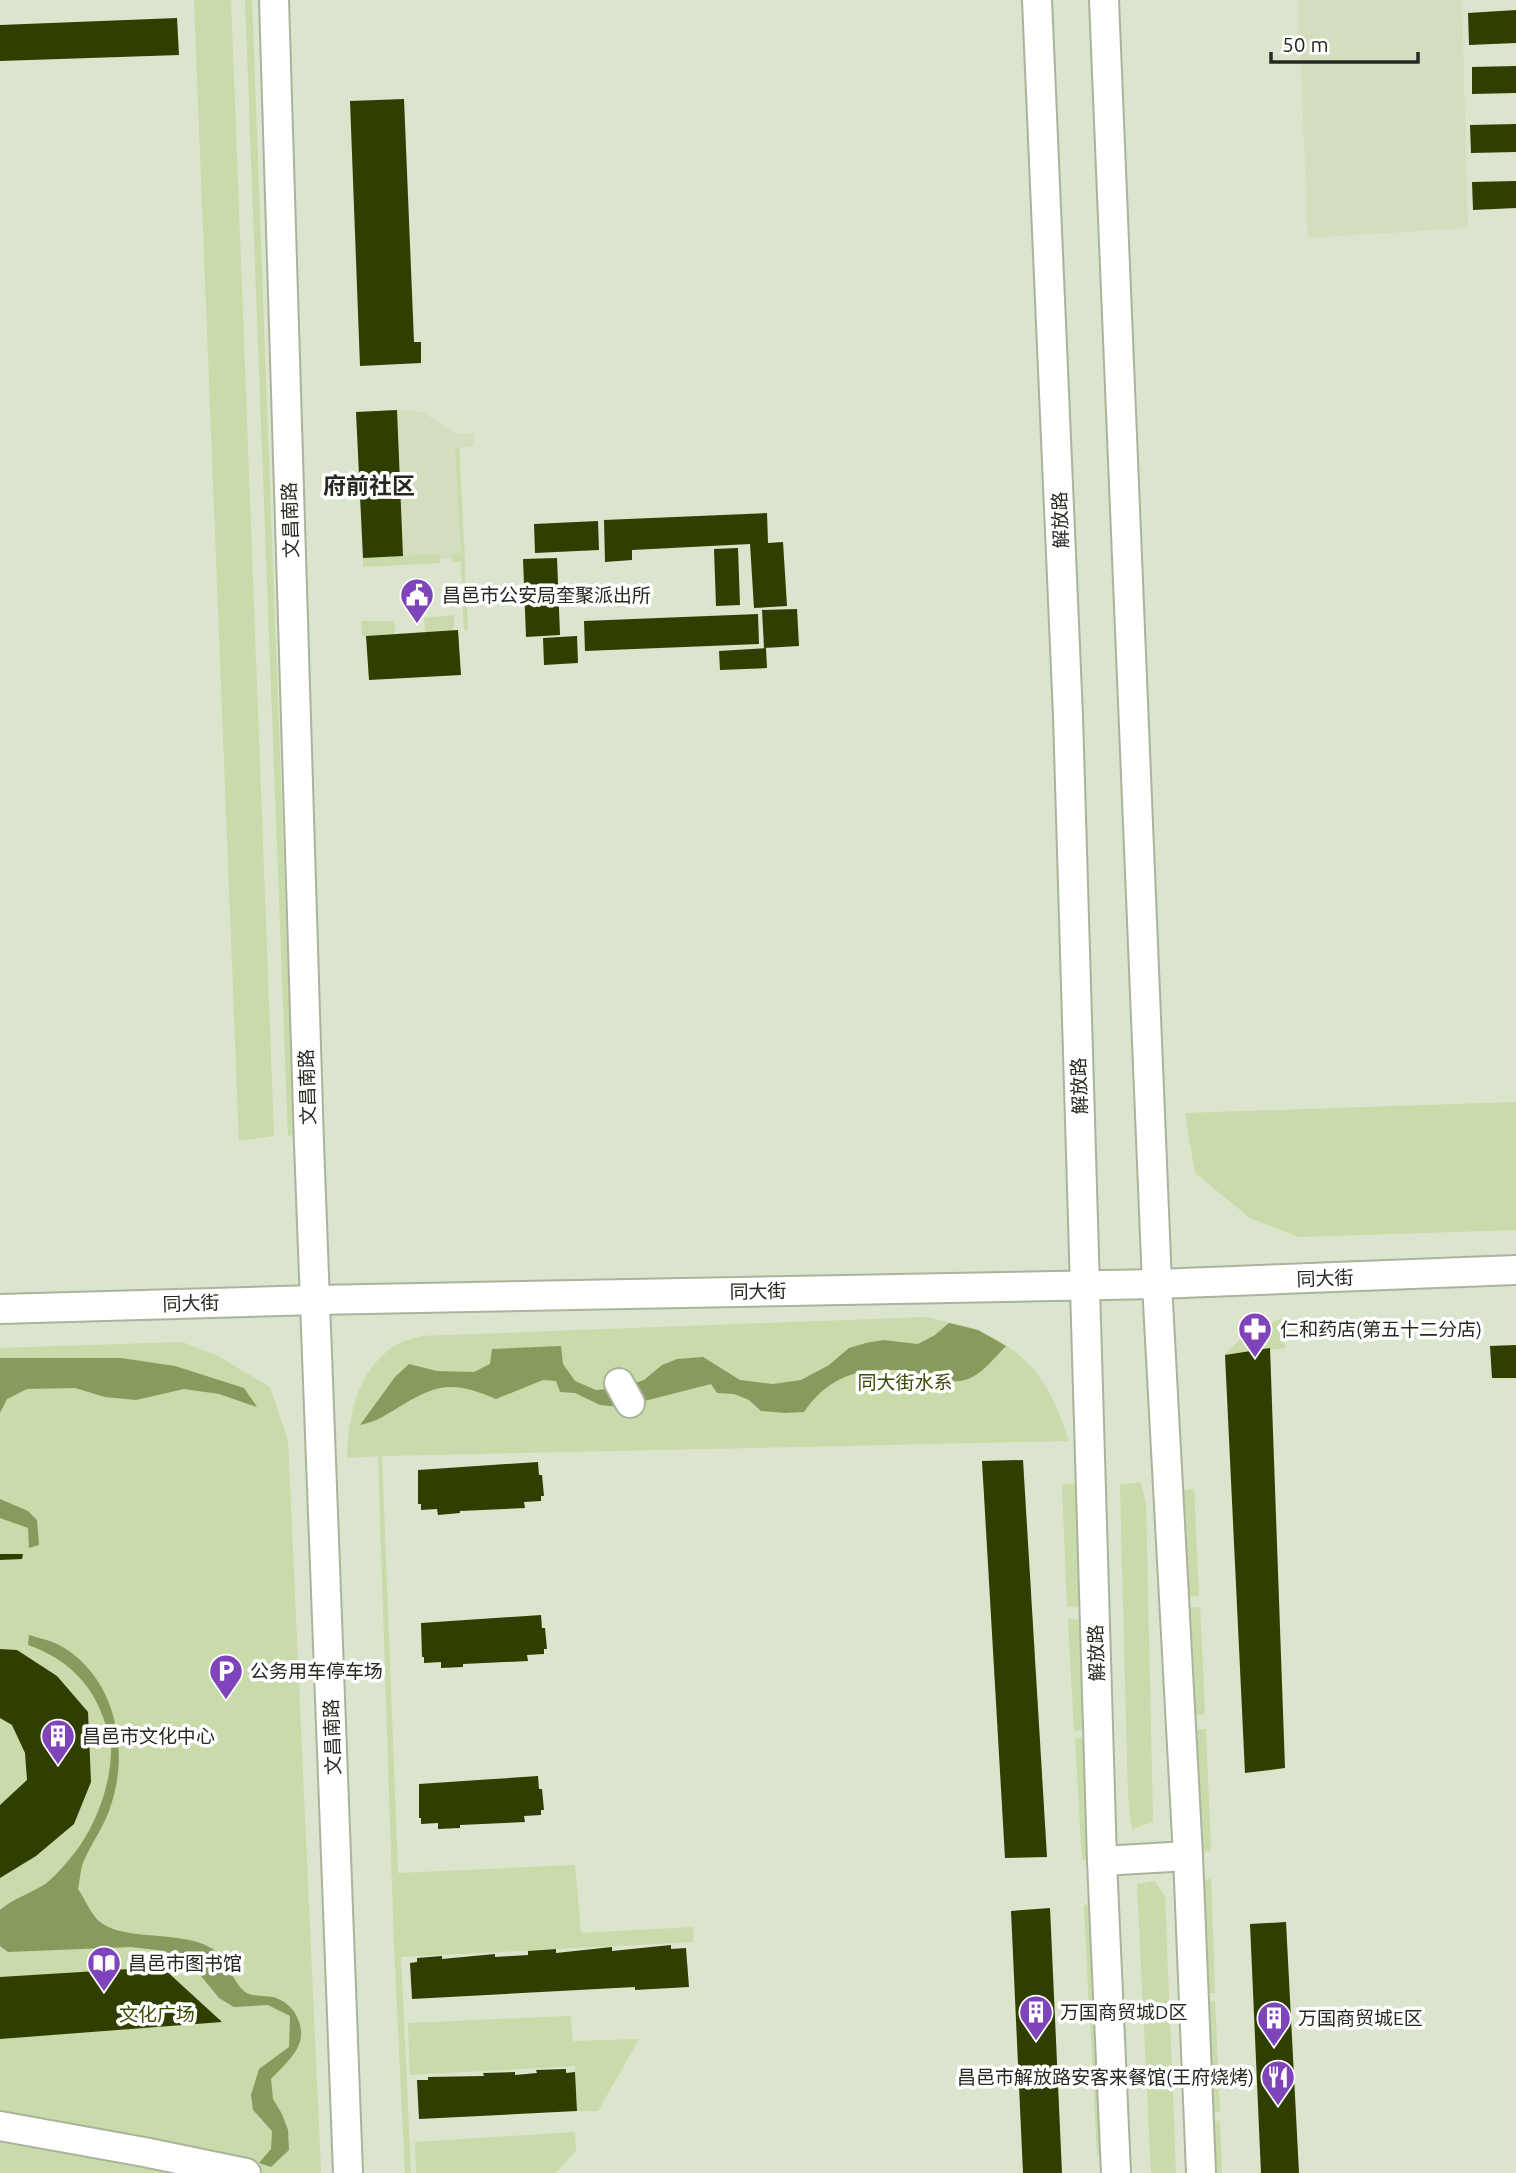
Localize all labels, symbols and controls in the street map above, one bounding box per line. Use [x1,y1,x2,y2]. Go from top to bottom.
scale bar [1271,21,1418,65]
text: 50 m [1282,32,1329,56]
district label: 府前社区 [323,473,415,498]
street label: 文昌南路 [278,482,302,558]
street label: 解放路 [1048,491,1072,549]
public building icon: 昌邑市公安局奎聚派出所 [398,576,436,625]
place label: 昌邑市公安局奎聚派出所 [442,584,651,606]
street label: 文昌南路 [295,1049,319,1125]
street label: 解放路 [1067,1057,1091,1115]
street label: 同大街 [1296,1266,1354,1290]
street label: 同大街 [729,1280,787,1302]
street label: 同大街 [162,1291,220,1315]
pharmacy icon: 仁和药店(第五十二分店) [1236,1310,1274,1359]
place label: 仁和药店(第五十二分店) [1280,1318,1482,1340]
park label: 同大街水系 [857,1371,953,1393]
street label: 解放路 [1084,1624,1108,1682]
parking icon: 公务用车停车场 [207,1652,245,1701]
place label: 公务用车停车场 [250,1660,383,1682]
street label: 文昌南路 [320,1699,344,1775]
building icon: 昌邑市文化中心 [39,1717,77,1766]
place label: 昌邑市文化中心 [82,1725,215,1747]
library icon: 昌邑市图书馆 [85,1944,123,1993]
place label: 昌邑市图书馆 [128,1952,242,1974]
building icon: 万国商贸城D区 [1017,1993,1055,2042]
building icon: 万国商贸城E区 [1255,1999,1293,2048]
place label: 万国商贸城D区 [1060,2001,1187,2023]
park label: 文化广场 [119,2003,195,2025]
place label: 万国商贸城E区 [1298,2007,1423,2029]
restaurant icon: 昌邑市解放路安客来餐馆(王府烧烤) [1259,2058,1297,2107]
place label: 昌邑市解放路安客来餐馆(王府烧烤) [957,2066,1254,2088]

